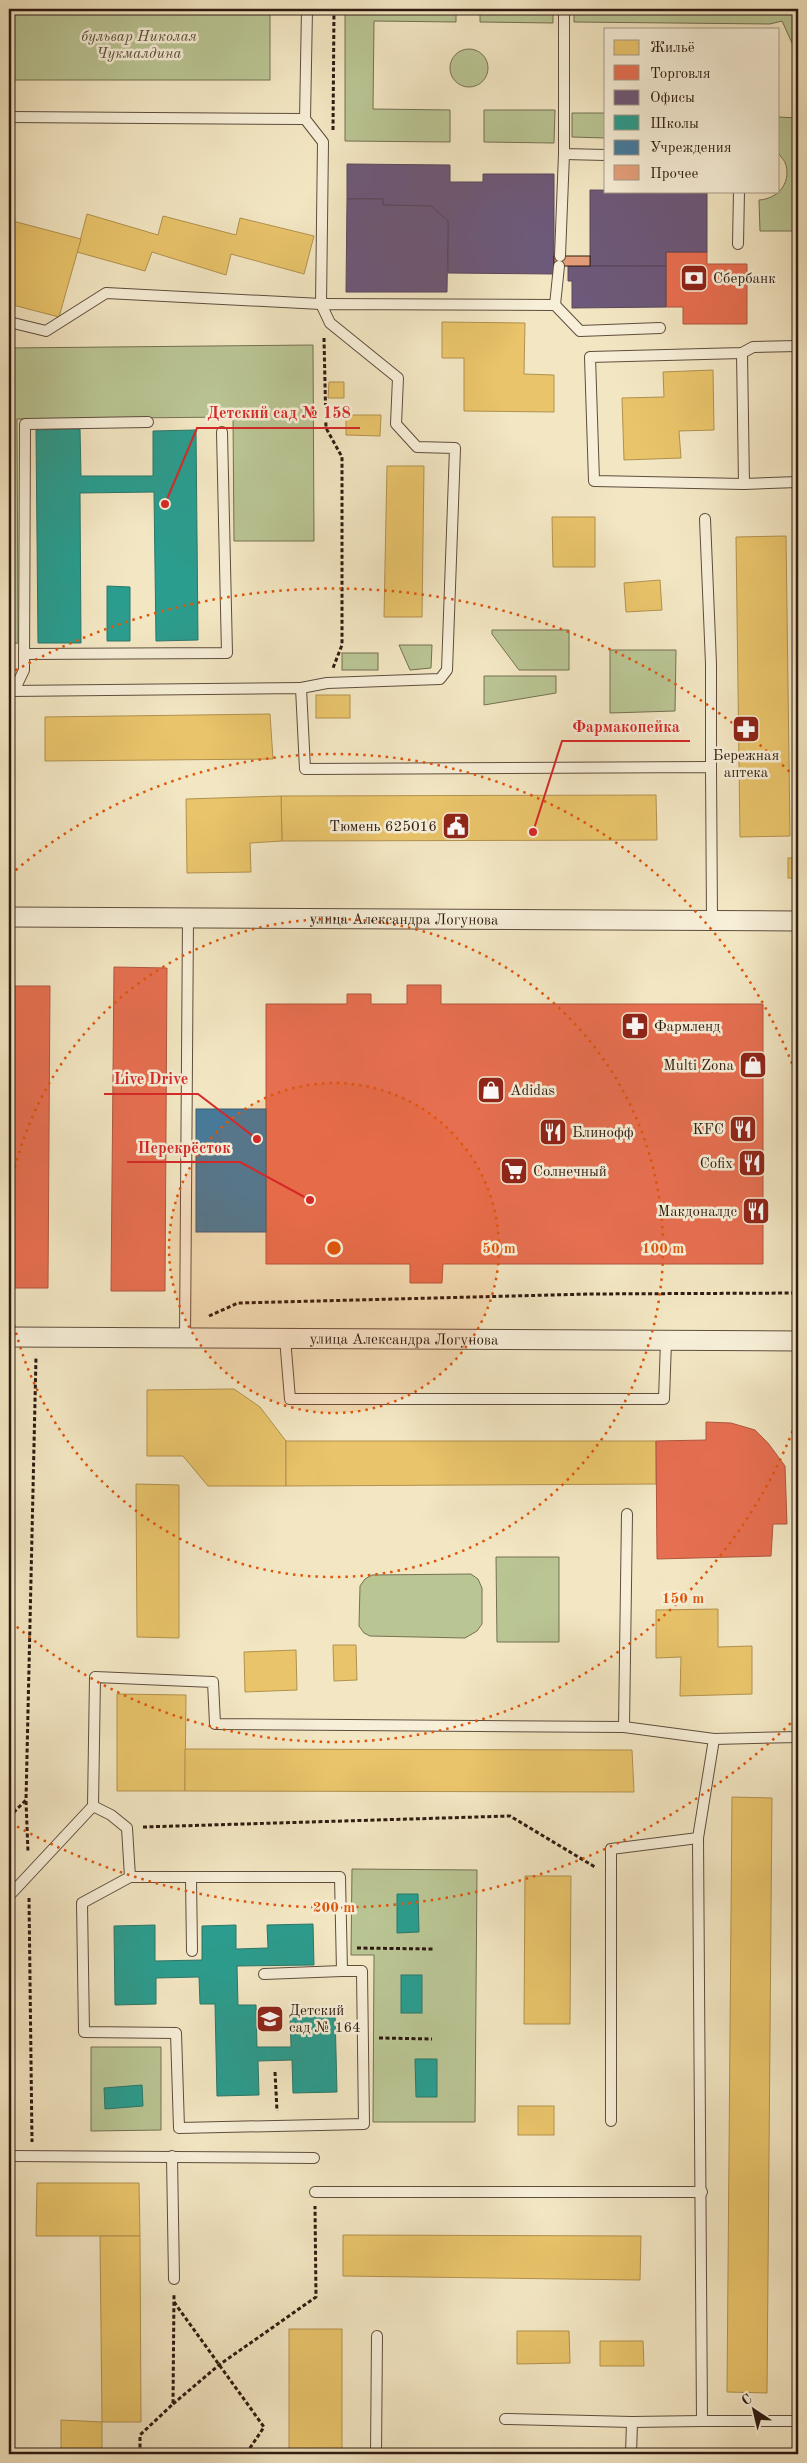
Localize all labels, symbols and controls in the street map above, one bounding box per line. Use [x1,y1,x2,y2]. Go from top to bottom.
legend [604,28,780,192]
park label: бульвар Николая Чукмалдина [81,29,197,62]
text: Жильё [650,41,695,56]
text: Торговля [650,67,711,82]
text: Офисы [650,91,695,106]
text: Школы [650,117,699,132]
text: Учреждения [650,141,732,156]
text: Прочее [650,167,698,182]
bank icon: Сбербанк [679,263,709,293]
place label: Сбербанк [713,272,776,287]
callout: Детский сад № 158 [197,397,360,428]
text: Детский сад № 158 [207,406,351,422]
callout: Фармакопейка [562,710,690,741]
pharmacy icon: Бережная аптека [731,714,761,744]
text: Фармакопейка [572,720,680,736]
place label: Бережная аптека [713,749,779,781]
public building icon: Тюмень 625016 [441,811,471,841]
place label: Тюмень 625016 [329,820,437,835]
street label: улица Александра Логунова [309,913,499,928]
pharmacy icon: Фармленд [620,1011,650,1041]
place label: Фармленд [654,1020,721,1035]
shop icon: Multi Zona [738,1050,768,1080]
place label: Multi Zona [663,1059,735,1074]
callout: Live Drive [104,1063,198,1094]
text: Live Drive [114,1072,188,1088]
shop icon: Adidas [476,1075,506,1105]
place label: Adidas [510,1084,555,1099]
restaurant icon: KFC [728,1114,758,1144]
restaurant icon: Блинофф [538,1117,568,1147]
place label: KFC [692,1123,724,1138]
place label: Блинофф [572,1126,634,1141]
callout: Перекрёсток [127,1131,240,1162]
text: Перекрёсток [137,1141,231,1157]
restaurant icon: Cofix [737,1148,767,1178]
supermarket icon: Солнечный [499,1156,529,1186]
place label: Cofix [700,1157,733,1172]
place label: Солнечный [533,1165,607,1180]
restaurant icon: Макдоналдс [741,1196,771,1226]
place label: Макдоналдс [658,1205,737,1220]
centre of rings [325,1239,343,1257]
text: 50 m [482,1242,516,1257]
text: 100 m [642,1242,684,1257]
street label: улица Александра Логунова [309,1333,499,1348]
text: 150 m [662,1592,704,1607]
text: 200 m [313,1901,355,1916]
school or university icon: Детский сад № 164 [255,2004,285,2034]
place label: Детский сад № 164 [289,2004,361,2036]
north arrow [730,2386,780,2436]
text: С [739,2392,755,2409]

